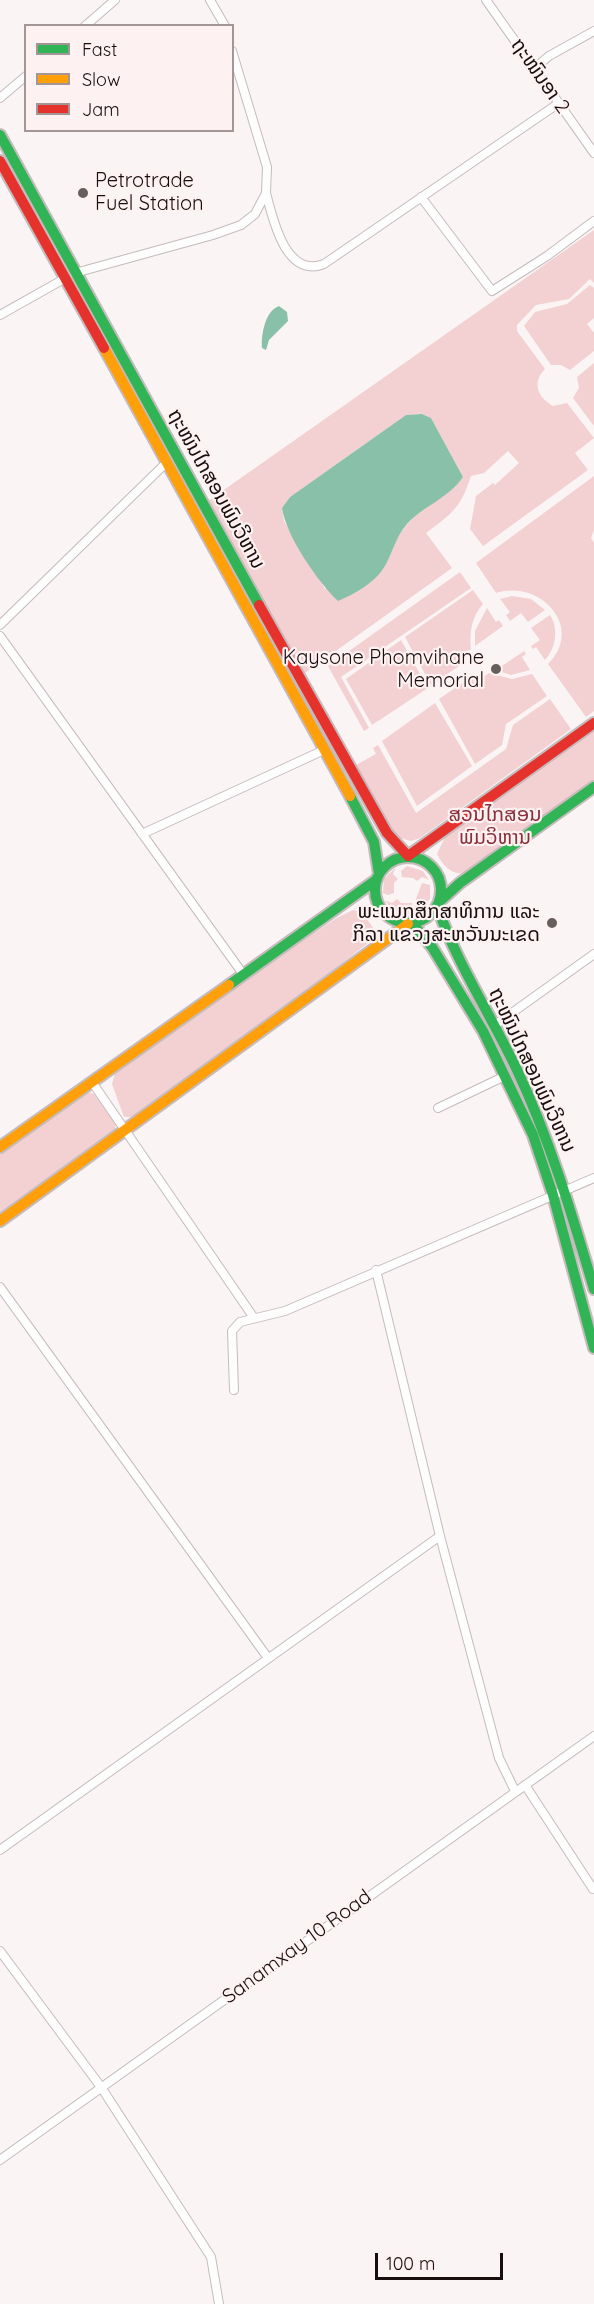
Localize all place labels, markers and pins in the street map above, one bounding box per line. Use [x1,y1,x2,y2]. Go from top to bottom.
place label: Petrotrade Fuel Station [95,169,204,216]
marker: Petrotrade Fuel Station [76,186,90,200]
place label: Kaysone Phomvihane Memorial [283,646,484,693]
marker: Kaysone Phomvihane Memorial [489,662,503,676]
place label: ພະແນກສຶກສາທິການ ແລະ ກິລາ ແຂວງສະຫວັນນະເຂດ [353,900,540,947]
marker: ພະແນກສຶກສາທິການ ແລະ ກິລາ ແຂວງສະຫວັນນະເຂດ [545,916,559,930]

